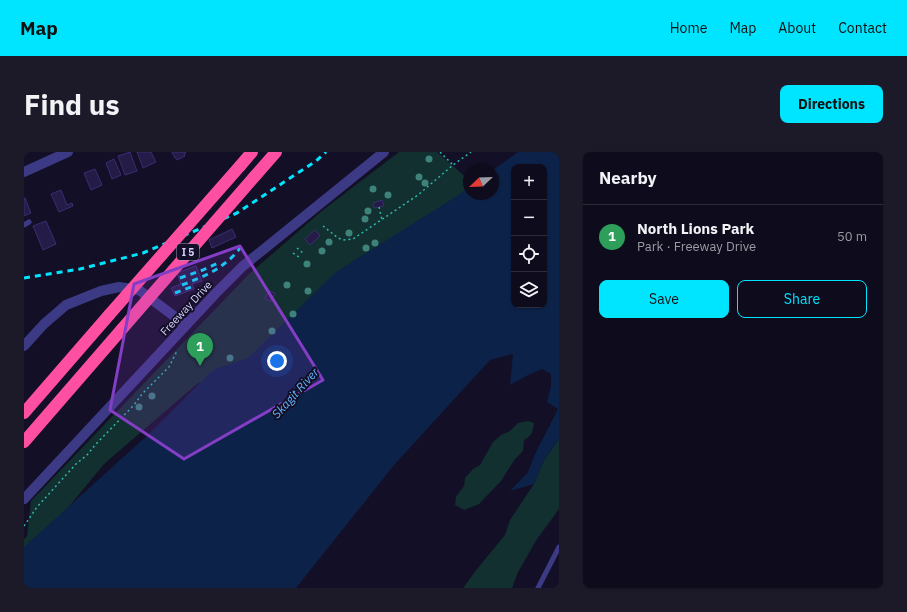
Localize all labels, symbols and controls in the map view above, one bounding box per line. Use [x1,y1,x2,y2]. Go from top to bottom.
text: Map [20,16,58,40]
text: Home [670,19,707,37]
text: Map [729,19,756,37]
text: About [778,19,816,37]
text: Contact [838,19,887,37]
button: Directions [780,85,883,123]
text: Find us [24,86,120,123]
north arrow [463,164,499,200]
map controls [511,164,547,308]
button: + [511,164,547,200]
text: Nearby [599,167,657,189]
button: − [511,200,547,236]
text: North Lions Park [637,219,754,238]
text: 1 [608,228,616,245]
text: 50 m [837,228,867,245]
button: locate [511,236,547,272]
text: Park · Freeway Drive [637,238,756,255]
road number: I 5 [177,244,199,260]
button: layers [511,272,547,308]
street label: Freeway Drive [157,278,215,338]
button: Save [599,280,729,318]
button: Share [737,280,867,318]
pin: 1 [187,333,213,366]
your location [267,351,287,371]
water label: Skagit River [268,364,322,421]

